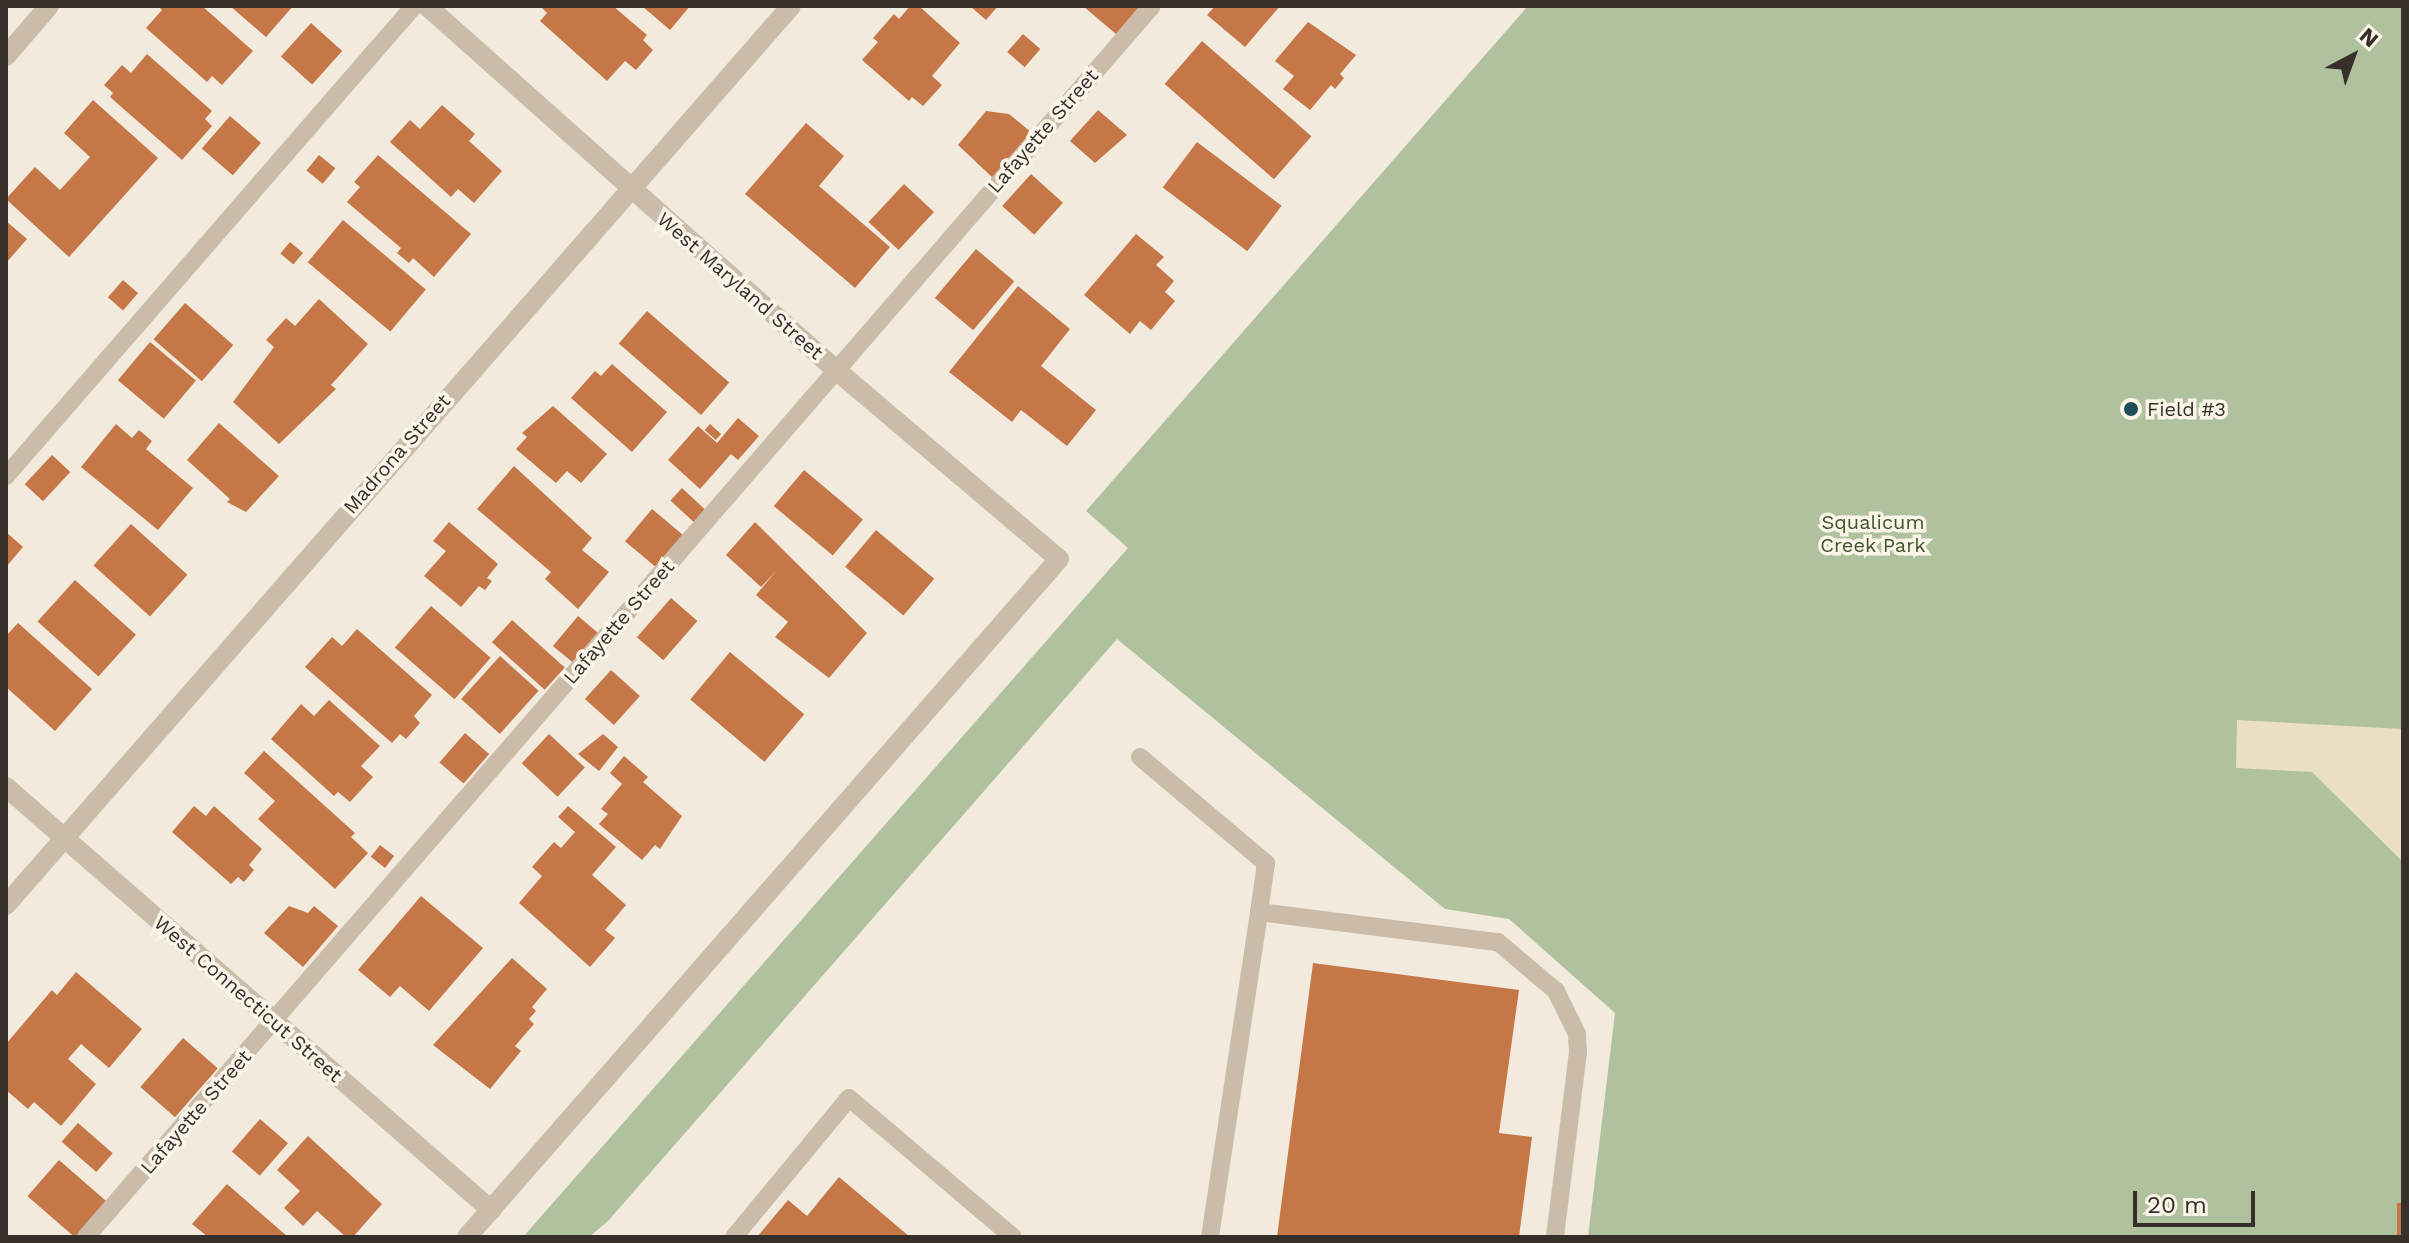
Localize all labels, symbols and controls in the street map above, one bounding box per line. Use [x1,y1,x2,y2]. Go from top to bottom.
north arrow [2313,16,2393,96]
text: N [2355,23,2383,52]
street label: Lafayette Street [983,64,1103,198]
street label: West Maryland Street [652,207,828,365]
street label: Madrona Street [338,389,456,519]
place label: Field #3 [2147,397,2226,421]
marker: Field #3 [2122,400,2140,418]
park label: Squalicum Creek Park [1820,511,1926,558]
street label: Lafayette Street [559,555,679,689]
street label: West Connecticut Street [149,911,347,1087]
street label: Lafayette Street [136,1045,256,1179]
scale bar [2137,1175,2259,1225]
text: 20 m [2147,1191,2207,1219]

